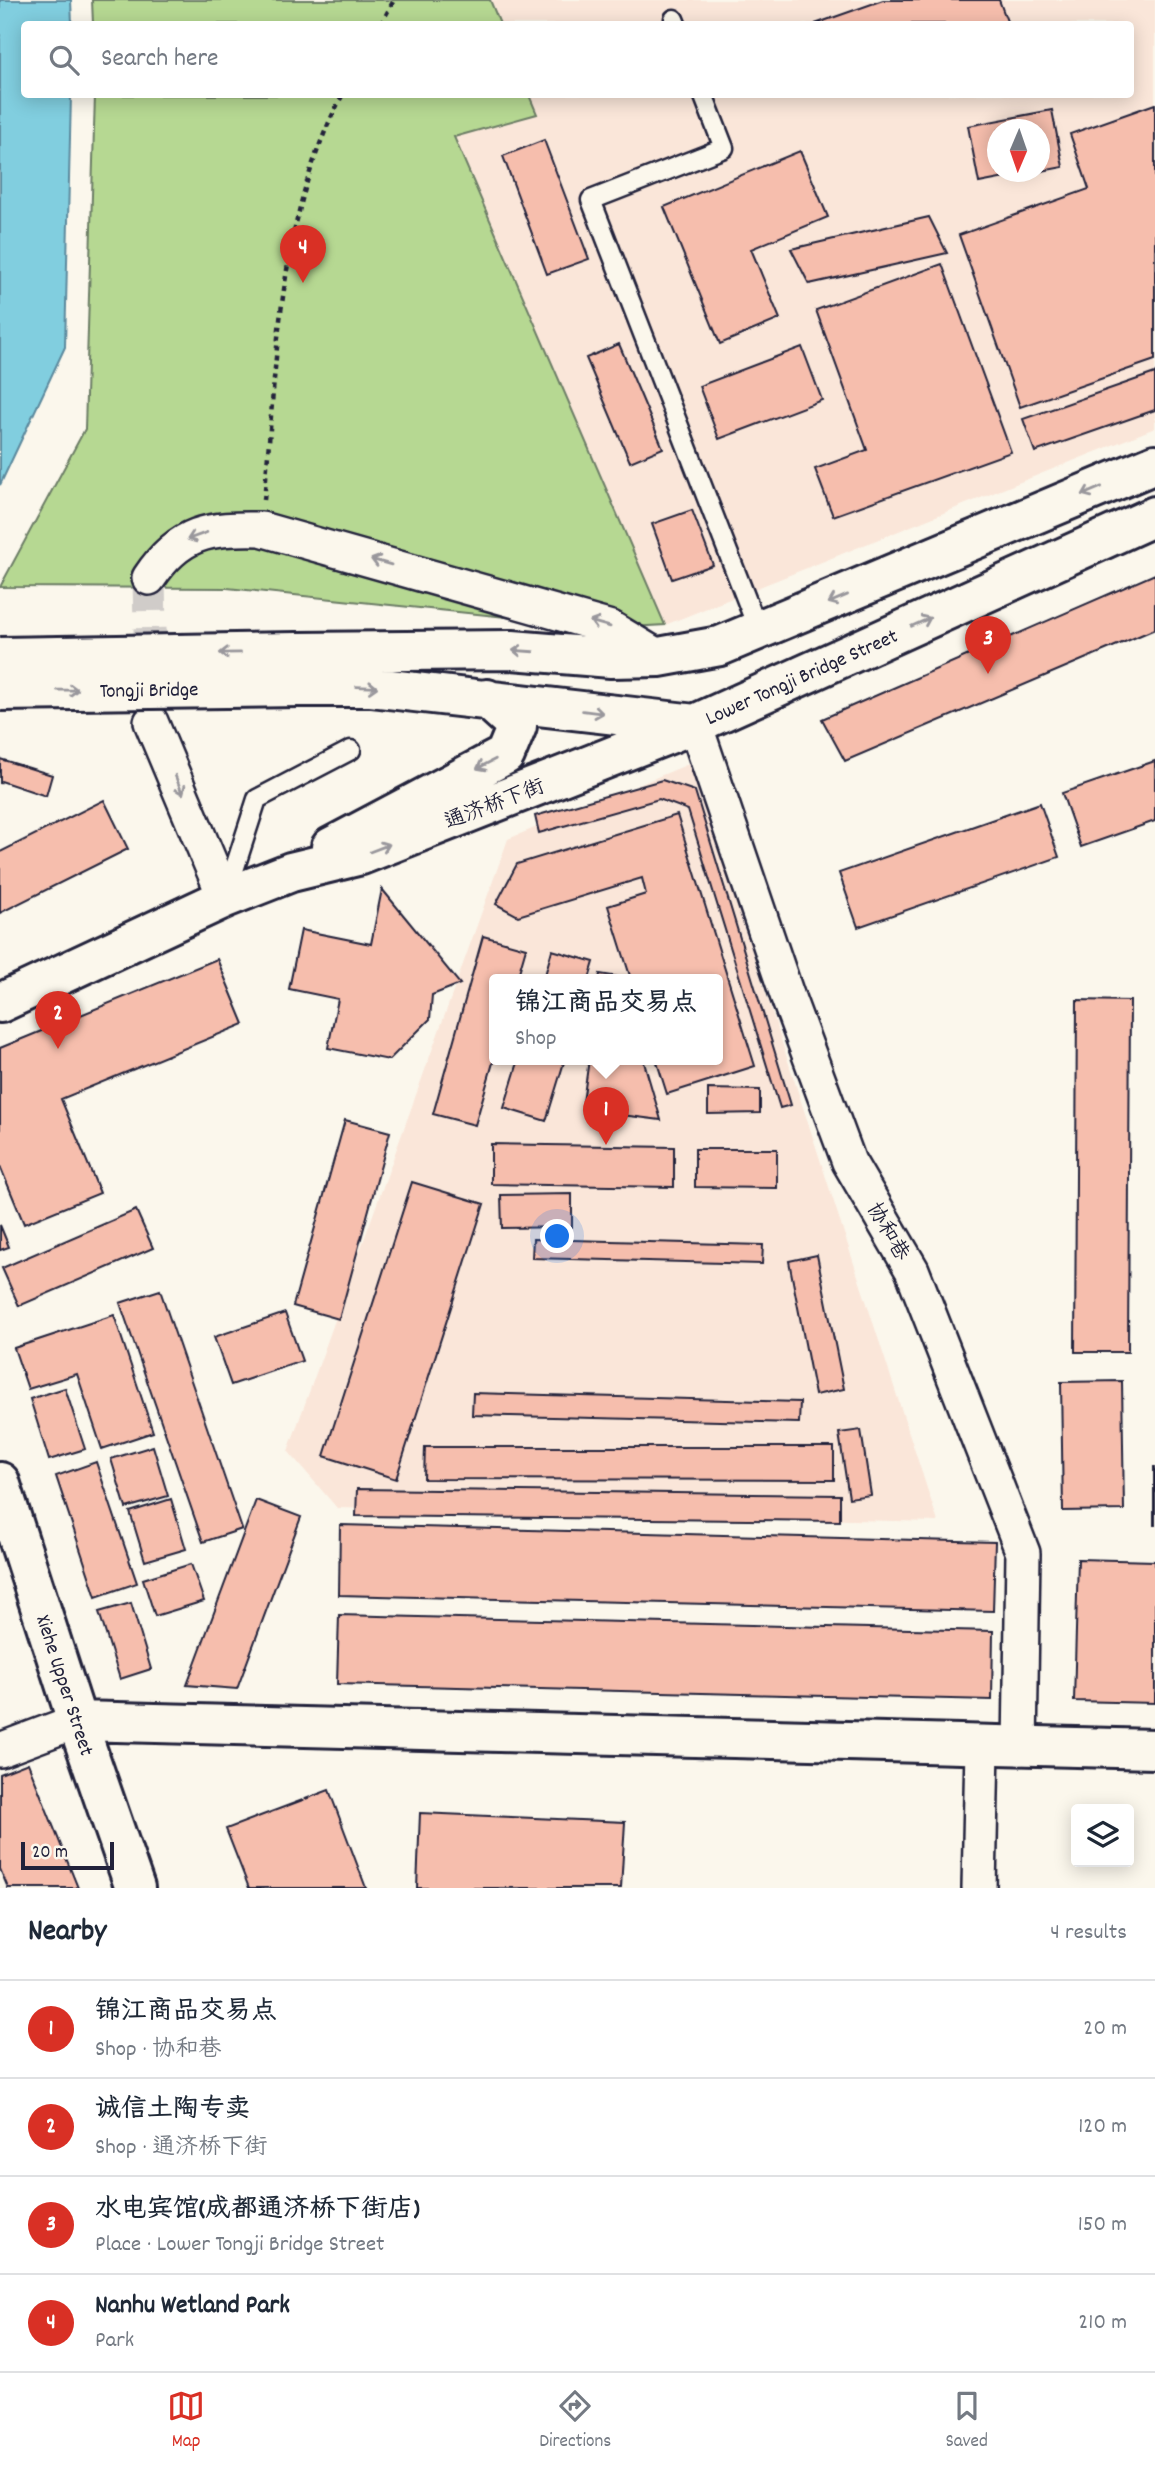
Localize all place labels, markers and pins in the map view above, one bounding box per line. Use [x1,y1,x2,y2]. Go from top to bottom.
pin: 4 [280,225,326,283]
pin: 3 [965,616,1011,674]
pin: 2 [35,991,81,1049]
pin: 1 [583,1087,629,1145]

